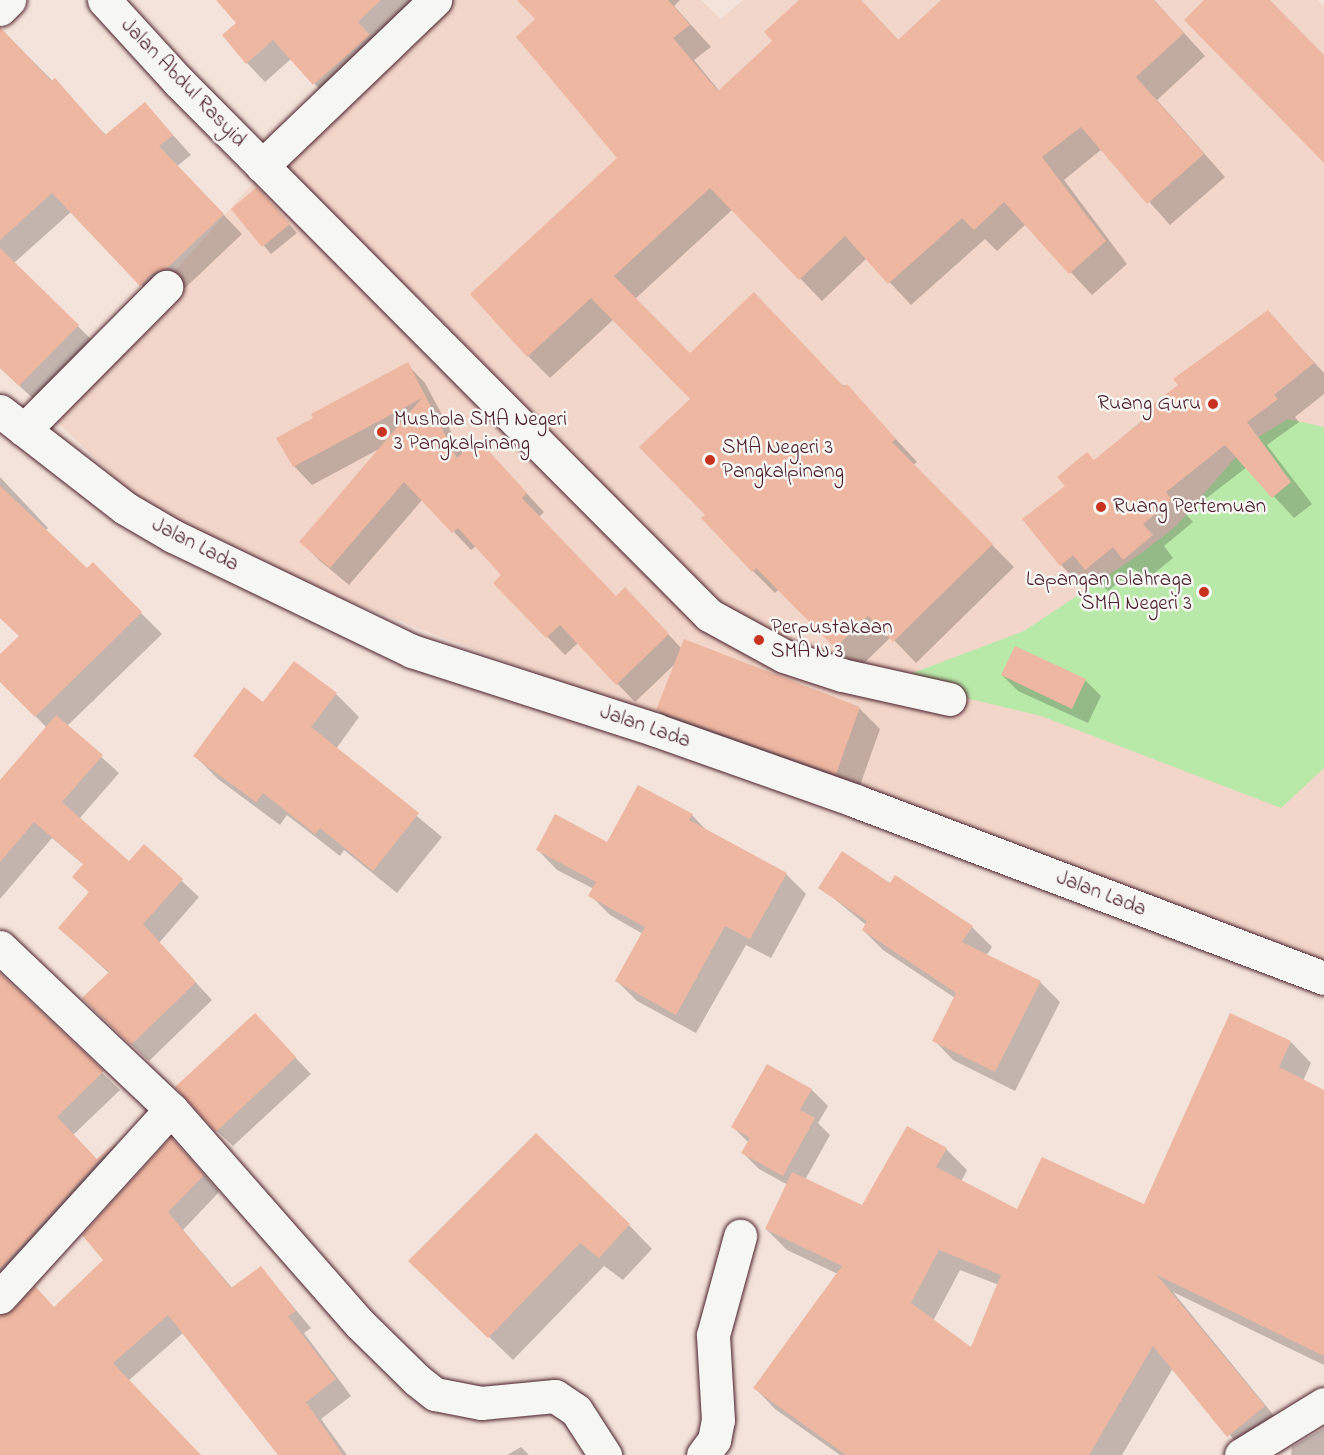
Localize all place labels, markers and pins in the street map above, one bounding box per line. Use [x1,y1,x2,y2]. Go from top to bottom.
place label: Ruang Guru [1097,391,1201,417]
marker: Ruang Guru [1206,397,1220,411]
place label: Mushola SMA Negeri 3 Pangkalpinang [394,407,567,457]
marker: Mushola SMA Negeri 3 Pangkalpinang [375,425,389,439]
place label: SMA Negeri 3 Pangkalpinang [722,435,844,485]
marker: SMA Negeri 3 Pangkalpinang [703,453,717,467]
place label: Ruang Pertemuan [1113,494,1266,520]
marker: Ruang Pertemuan [1094,500,1108,514]
place label: Lapangan Olahraga SMA Negeri 3 [1026,567,1192,617]
marker: Lapangan Olahraga SMA Negeri 3 [1197,585,1211,599]
place label: Perpustakaan SMA N 3 [771,615,893,665]
marker: Perpustakaan SMA N 3 [752,633,766,647]

